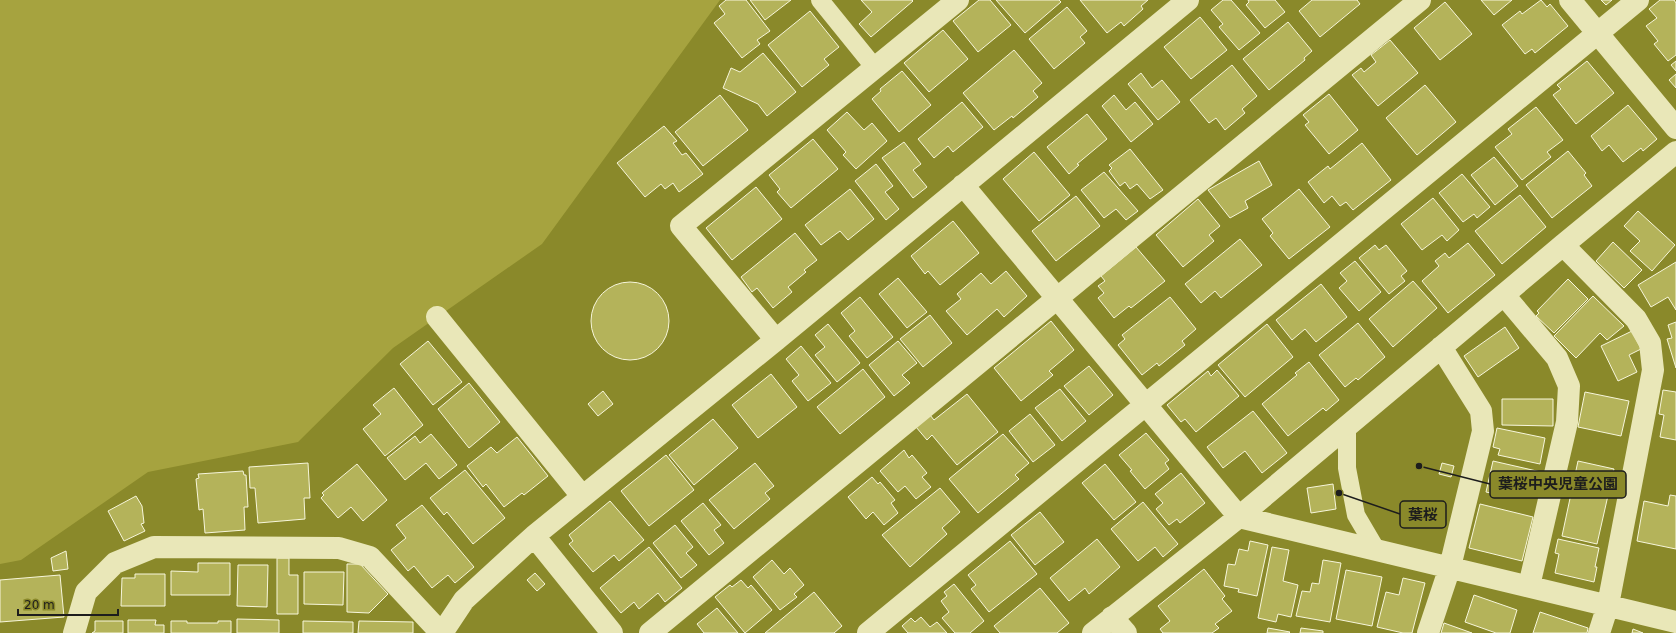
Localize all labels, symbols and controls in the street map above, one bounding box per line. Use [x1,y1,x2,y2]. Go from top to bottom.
callout: 葉桜中央児童公園 [1490,471,1626,498]
text: 葉桜中央児童公園 [1498,475,1618,493]
callout: 葉桜 [1400,501,1446,528]
text: 葉桜 [1408,506,1438,524]
scale bar [18,591,118,617]
text: 20 m [24,598,55,612]

